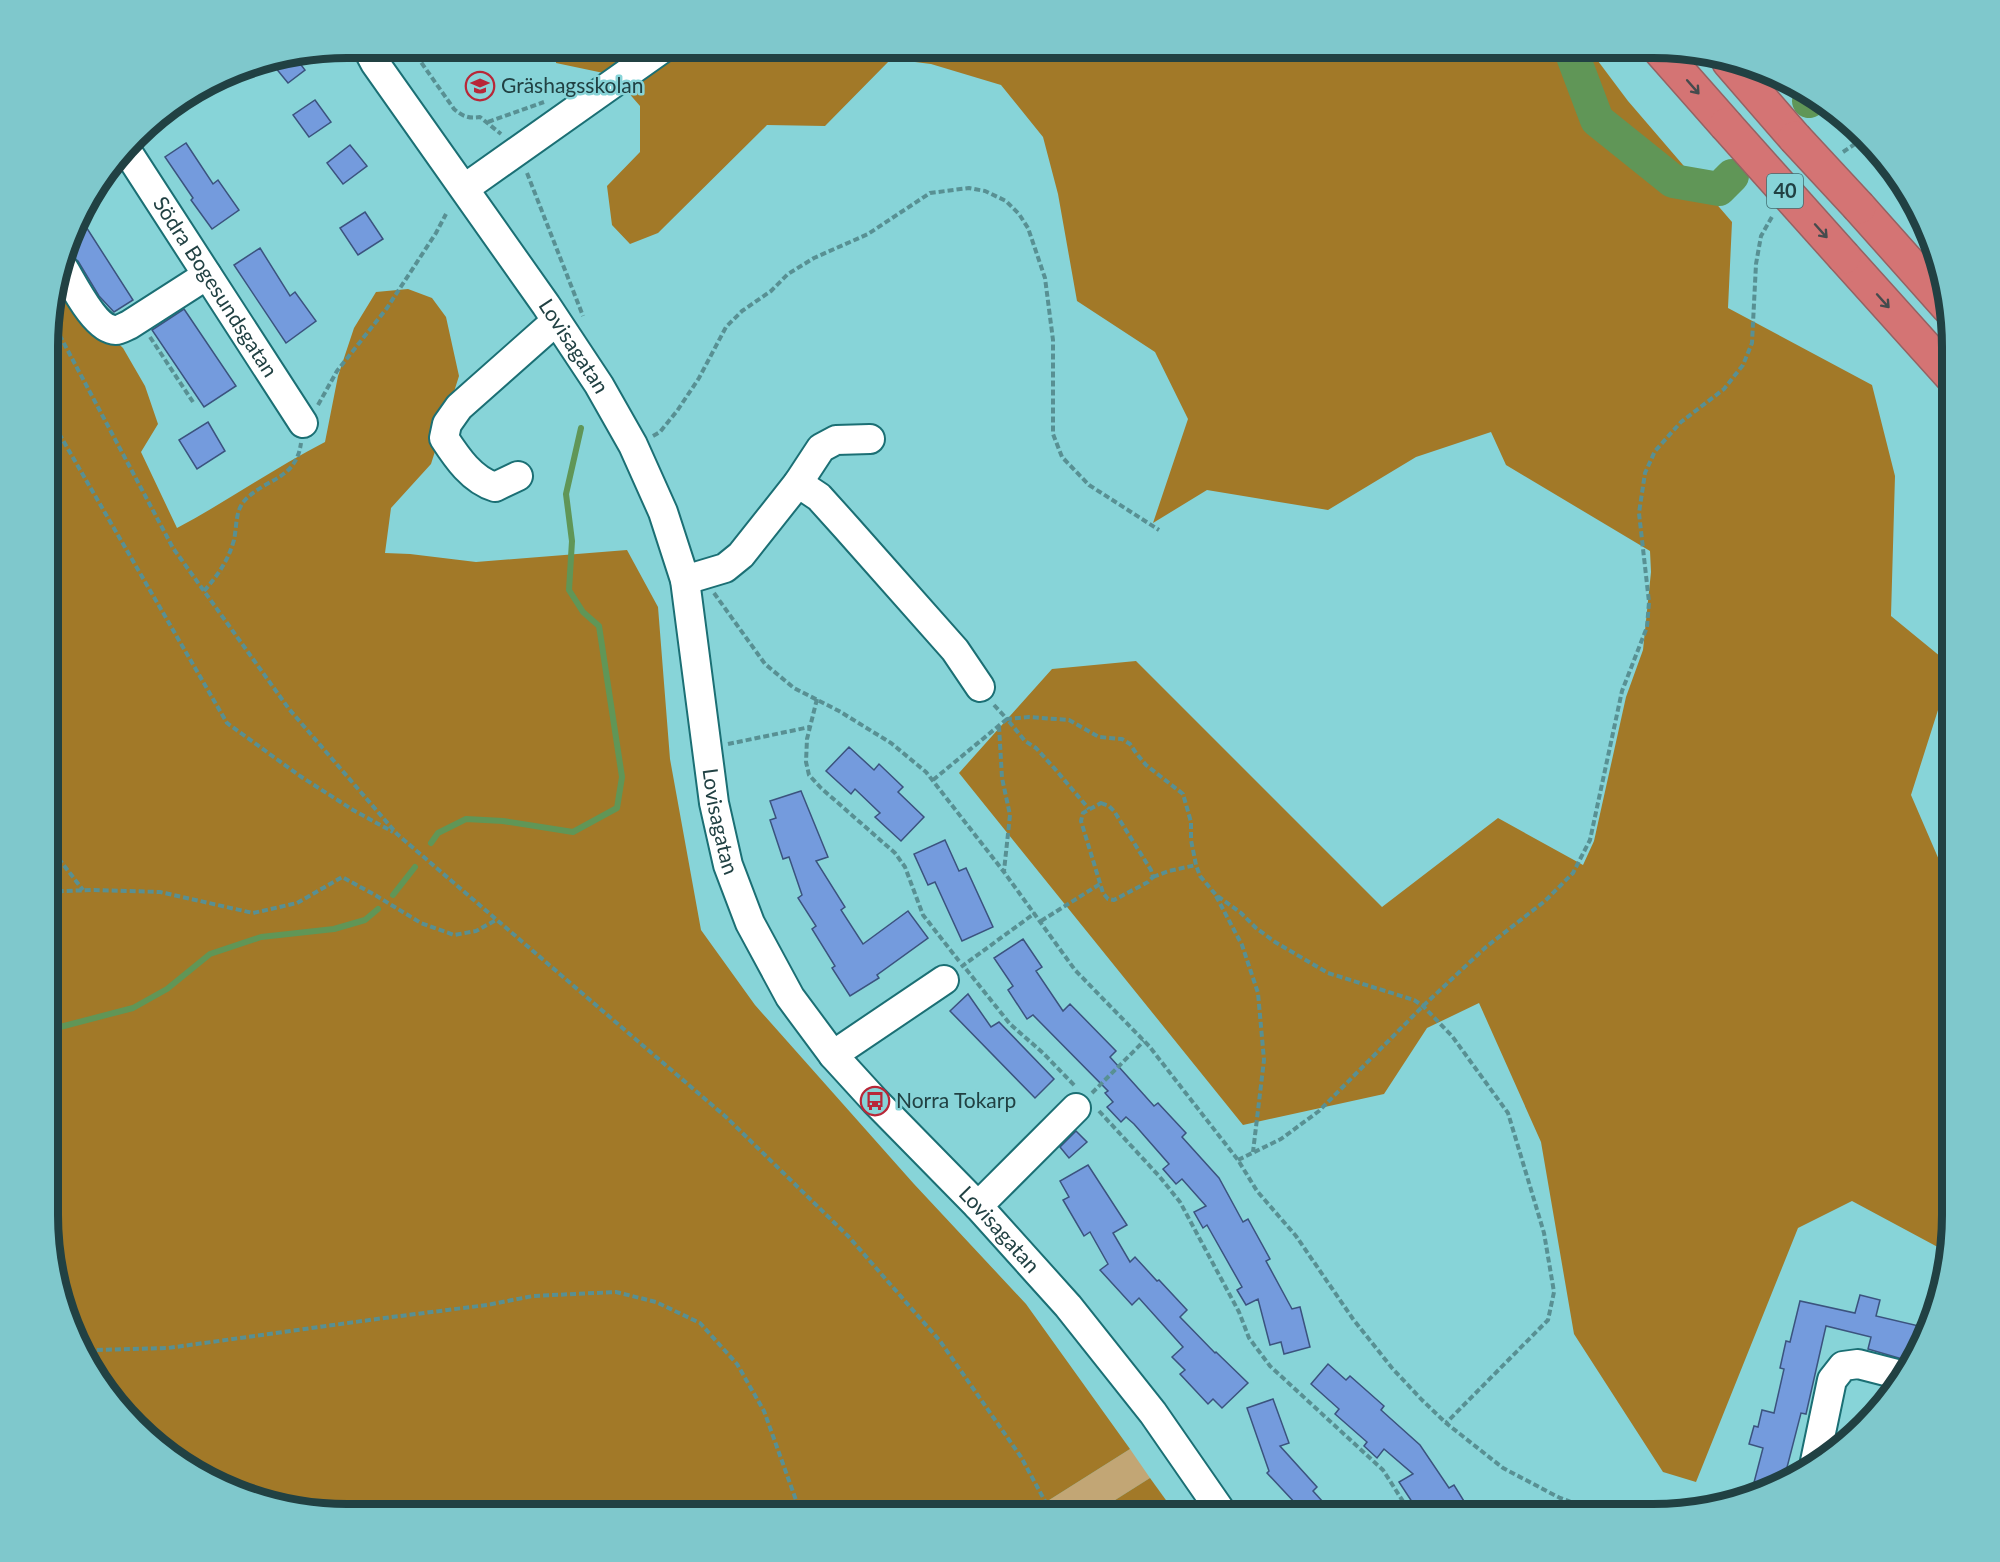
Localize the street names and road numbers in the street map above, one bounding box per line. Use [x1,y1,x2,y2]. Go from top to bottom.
road number: 40 [1767,174,1803,208]
street label: Södra Bogesundsgatan [149,191,284,381]
street label: Lovisagatan [534,294,615,397]
street label: Lovisagatan [699,766,744,878]
street label: Lovisagatan [955,1180,1046,1277]

